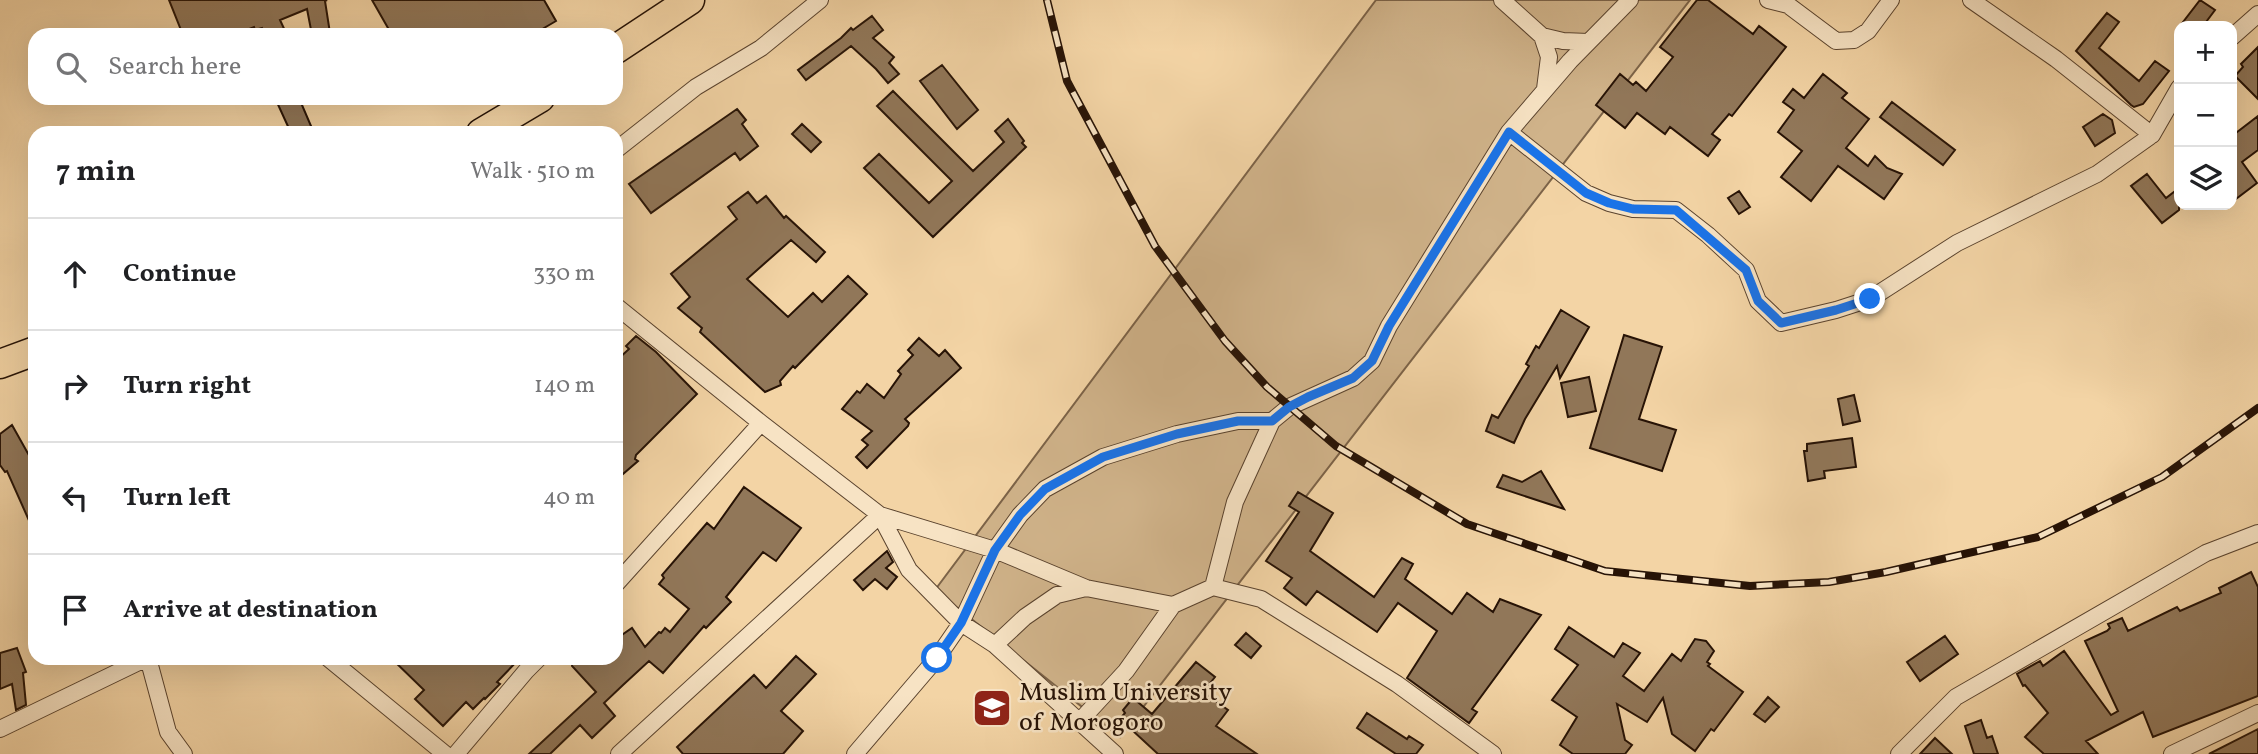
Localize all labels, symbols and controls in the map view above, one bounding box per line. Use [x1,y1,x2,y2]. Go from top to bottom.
map controls [2174,21,2237,210]
button: + [2174,21,2237,84]
search box [28,28,623,105]
icon: search [52,48,90,86]
text: Search here [108,49,241,85]
button: − [2174,84,2237,147]
button: layers [2174,147,2237,210]
text: 7 min [56,151,136,193]
text: Walk · 510 m [470,156,595,188]
icon: ahead [56,255,94,293]
text: Continue [123,256,236,292]
text: 330 m [533,258,595,290]
route end [1854,283,1885,314]
icon: right [56,367,94,405]
text: Turn right [123,368,251,404]
text: 140 m [534,370,595,402]
icon: left [56,479,94,517]
text: Turn left [123,480,231,516]
text: 40 m [543,482,595,514]
icon: arrive [56,591,94,629]
text: Arrive at destination [123,592,378,628]
route start [921,642,952,673]
place label: Muslim University of Morogoro [1019,675,1232,741]
school or university icon: Muslim University of Morogoro [971,687,1013,729]

